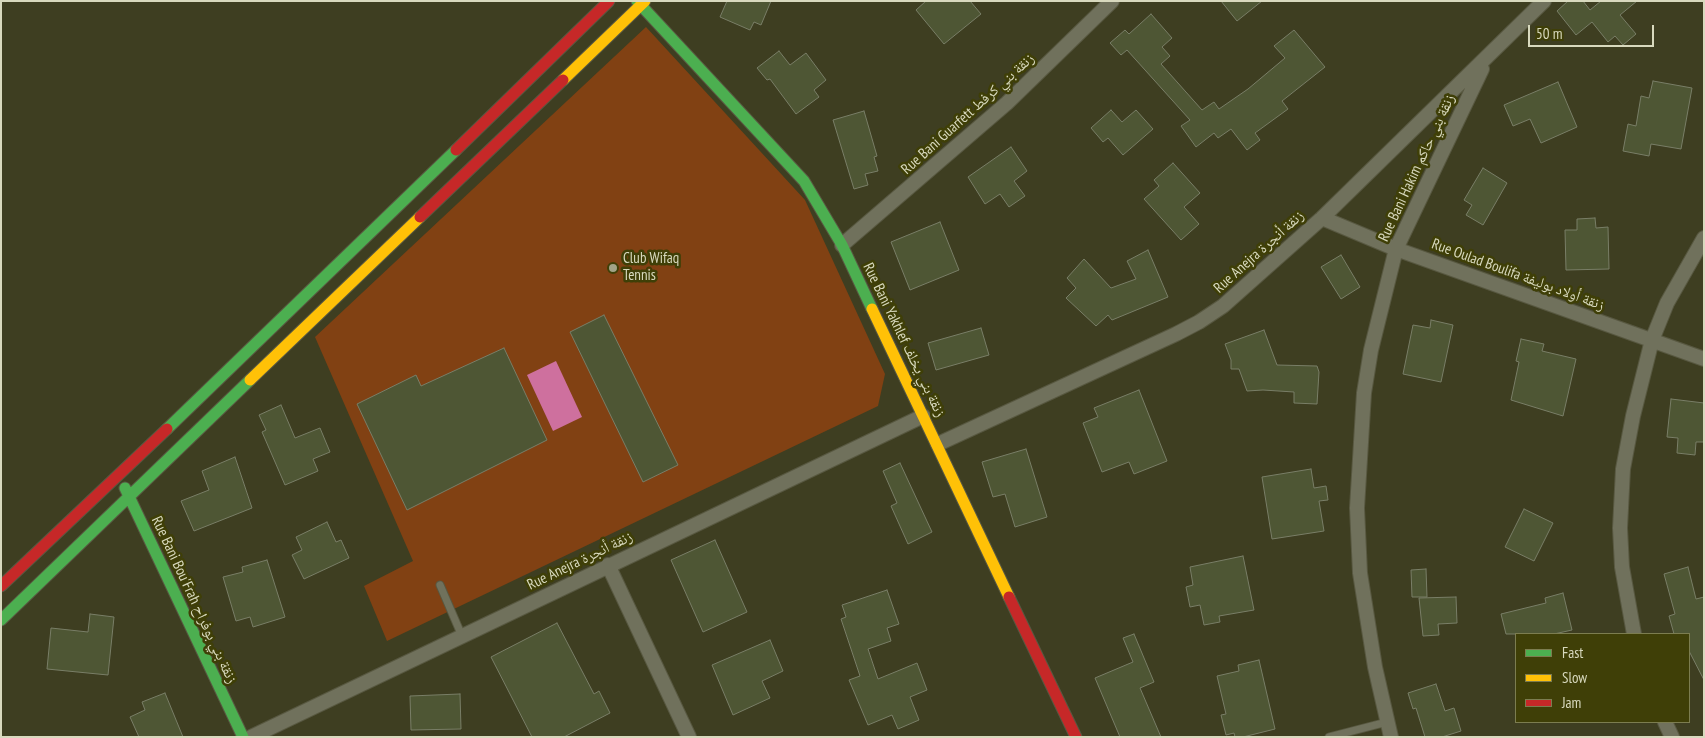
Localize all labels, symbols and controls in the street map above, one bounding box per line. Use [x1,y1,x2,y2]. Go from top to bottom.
scale bar [1530,15,1656,47]
text: 50 m [1536,24,1562,43]
street label: Rue Bani Guarfett زنقة بني كرفط [898,50,1038,178]
street label: Rue Bani Hakim زنقة بني حاكم [1375,92,1459,244]
street label: Rue Anejra زنقة أنجرة [1210,207,1308,297]
street label: Rue Oulad Boulifa زنقة أولاد بوليفة [1429,235,1607,315]
place label: Club Wifaq Tennis [623,250,679,285]
street label: Rue Bani Yakhlef زنقة بني يخلف [859,260,949,420]
marker: Club Wifaq Tennis [607,262,619,274]
street label: Rue Bani Bou'Frah زنقة بني بوفراح [147,514,241,686]
street label: Rue Anejra زنقة أنجرة [524,528,636,594]
legend [1515,633,1690,723]
text: Fast [1562,643,1583,662]
text: Slow [1562,668,1587,687]
text: Jam [1562,693,1581,712]

